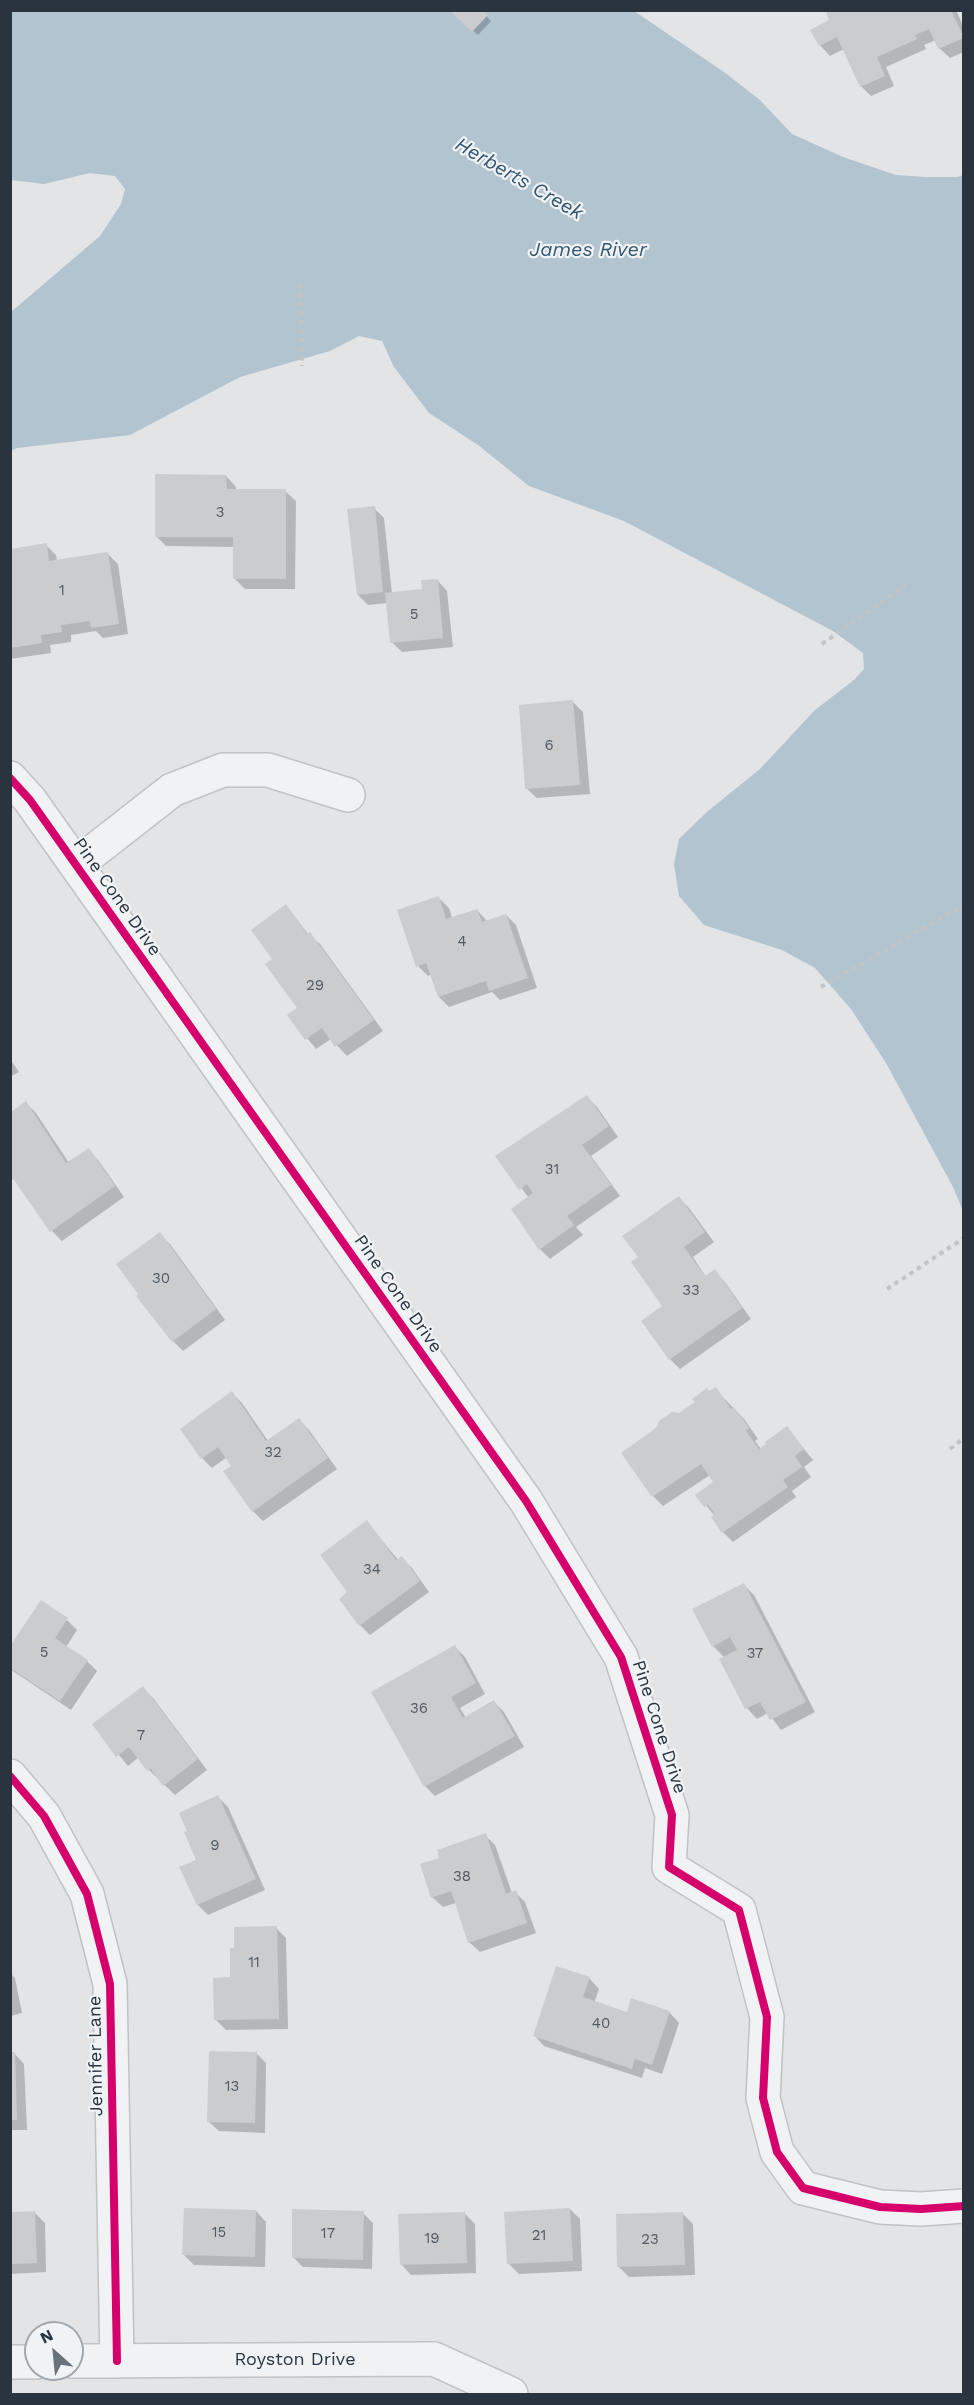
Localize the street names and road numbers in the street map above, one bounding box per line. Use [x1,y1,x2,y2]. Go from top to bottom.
street label: Pine Cone Drive [68,834,166,960]
street label: Pine Cone Drive [349,1231,447,1357]
street label: Pine Cone Drive [627,1658,691,1796]
street label: Jennifer Lane [84,1995,108,2117]
street label: Royston Drive [234,2349,356,2371]

